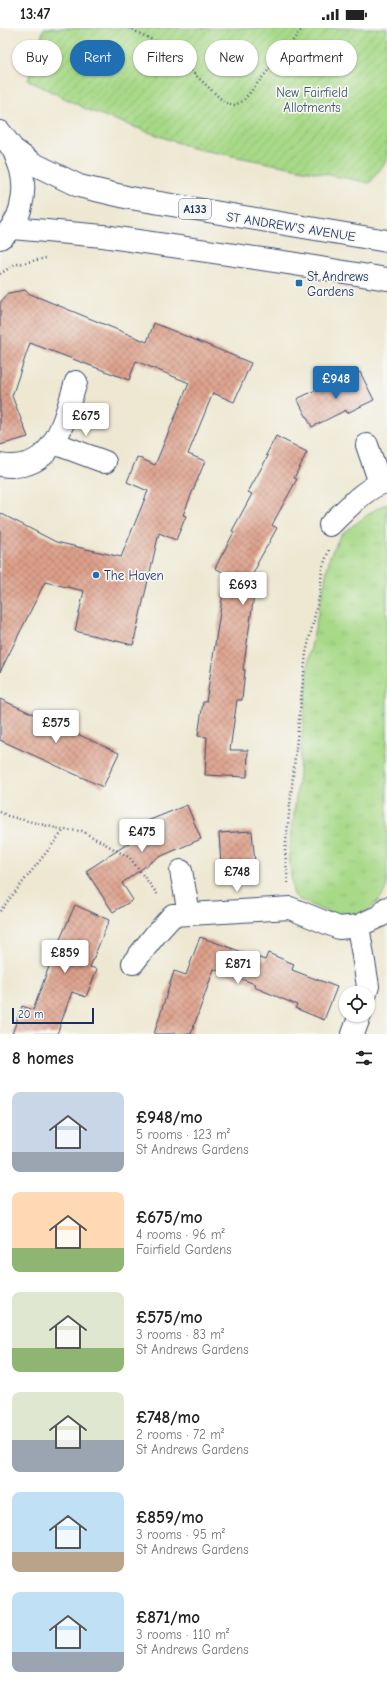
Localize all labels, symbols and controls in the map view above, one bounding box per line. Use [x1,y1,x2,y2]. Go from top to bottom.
text: 13:47 [20,5,50,23]
chip: Buy [12,40,62,76]
chip: Rent [70,40,125,76]
chip: Filters [133,40,197,76]
chip: New [205,40,258,76]
chip: Apartment [266,40,357,76]
park label: New Fairfield Allotments [276,85,348,115]
road number: A133 [179,199,211,219]
street label: ST ANDREW'S AVENUE [225,209,357,244]
place label: St Andrews Gardens [307,269,368,299]
marker: St Andrews Gardens [294,278,304,288]
pin: £948 [312,366,360,400]
text: £948 [322,371,350,386]
pin: £675 [62,403,110,437]
text: £675 [72,408,100,423]
place label: The Haven [104,568,164,583]
marker: The Haven [91,570,101,580]
pin: £693 [219,572,267,606]
text: £693 [229,577,257,592]
pin: £575 [32,710,80,744]
text: £575 [42,715,70,730]
pin: £475 [118,819,166,853]
text: £475 [128,824,156,839]
pin: £748 [213,859,261,893]
text: £748 [224,864,250,879]
pin: £859 [41,940,89,974]
text: £859 [51,945,79,960]
pin: £871 [214,951,262,985]
text: £871 [225,956,251,971]
map controls [339,986,375,1022]
button: locate [339,986,375,1022]
scale bar [12,1006,94,1025]
text: 20 m [18,1008,43,1021]
icon: filters [353,1047,375,1069]
text: 8 homes [12,1049,74,1068]
icon: home [44,1108,92,1156]
text: £948/mo [136,1108,203,1127]
text: 5 rooms · 123 m² [136,1127,230,1142]
text: St Andrews Gardens [136,1142,249,1157]
icon: home [44,1208,92,1256]
text: £675/mo [136,1208,203,1227]
text: 4 rooms · 96 m² [136,1227,225,1242]
text: Fairfield Gardens [136,1242,232,1257]
icon: home [44,1308,92,1356]
text: £575/mo [136,1308,203,1327]
text: 3 rooms · 83 m² [136,1327,224,1342]
text: St Andrews Gardens [136,1342,249,1357]
icon: home [44,1408,92,1456]
text: £748/mo [136,1408,200,1427]
text: 2 rooms · 72 m² [136,1427,224,1442]
text: St Andrews Gardens [136,1442,249,1457]
icon: home [44,1508,92,1556]
text: £859/mo [136,1508,204,1527]
text: 3 rooms · 95 m² [136,1527,225,1542]
text: St Andrews Gardens [136,1542,249,1557]
icon: home [44,1608,92,1656]
text: £871/mo [136,1608,200,1627]
text: 3 rooms · 110 m² [136,1627,229,1642]
text: St Andrews Gardens [136,1642,249,1657]

